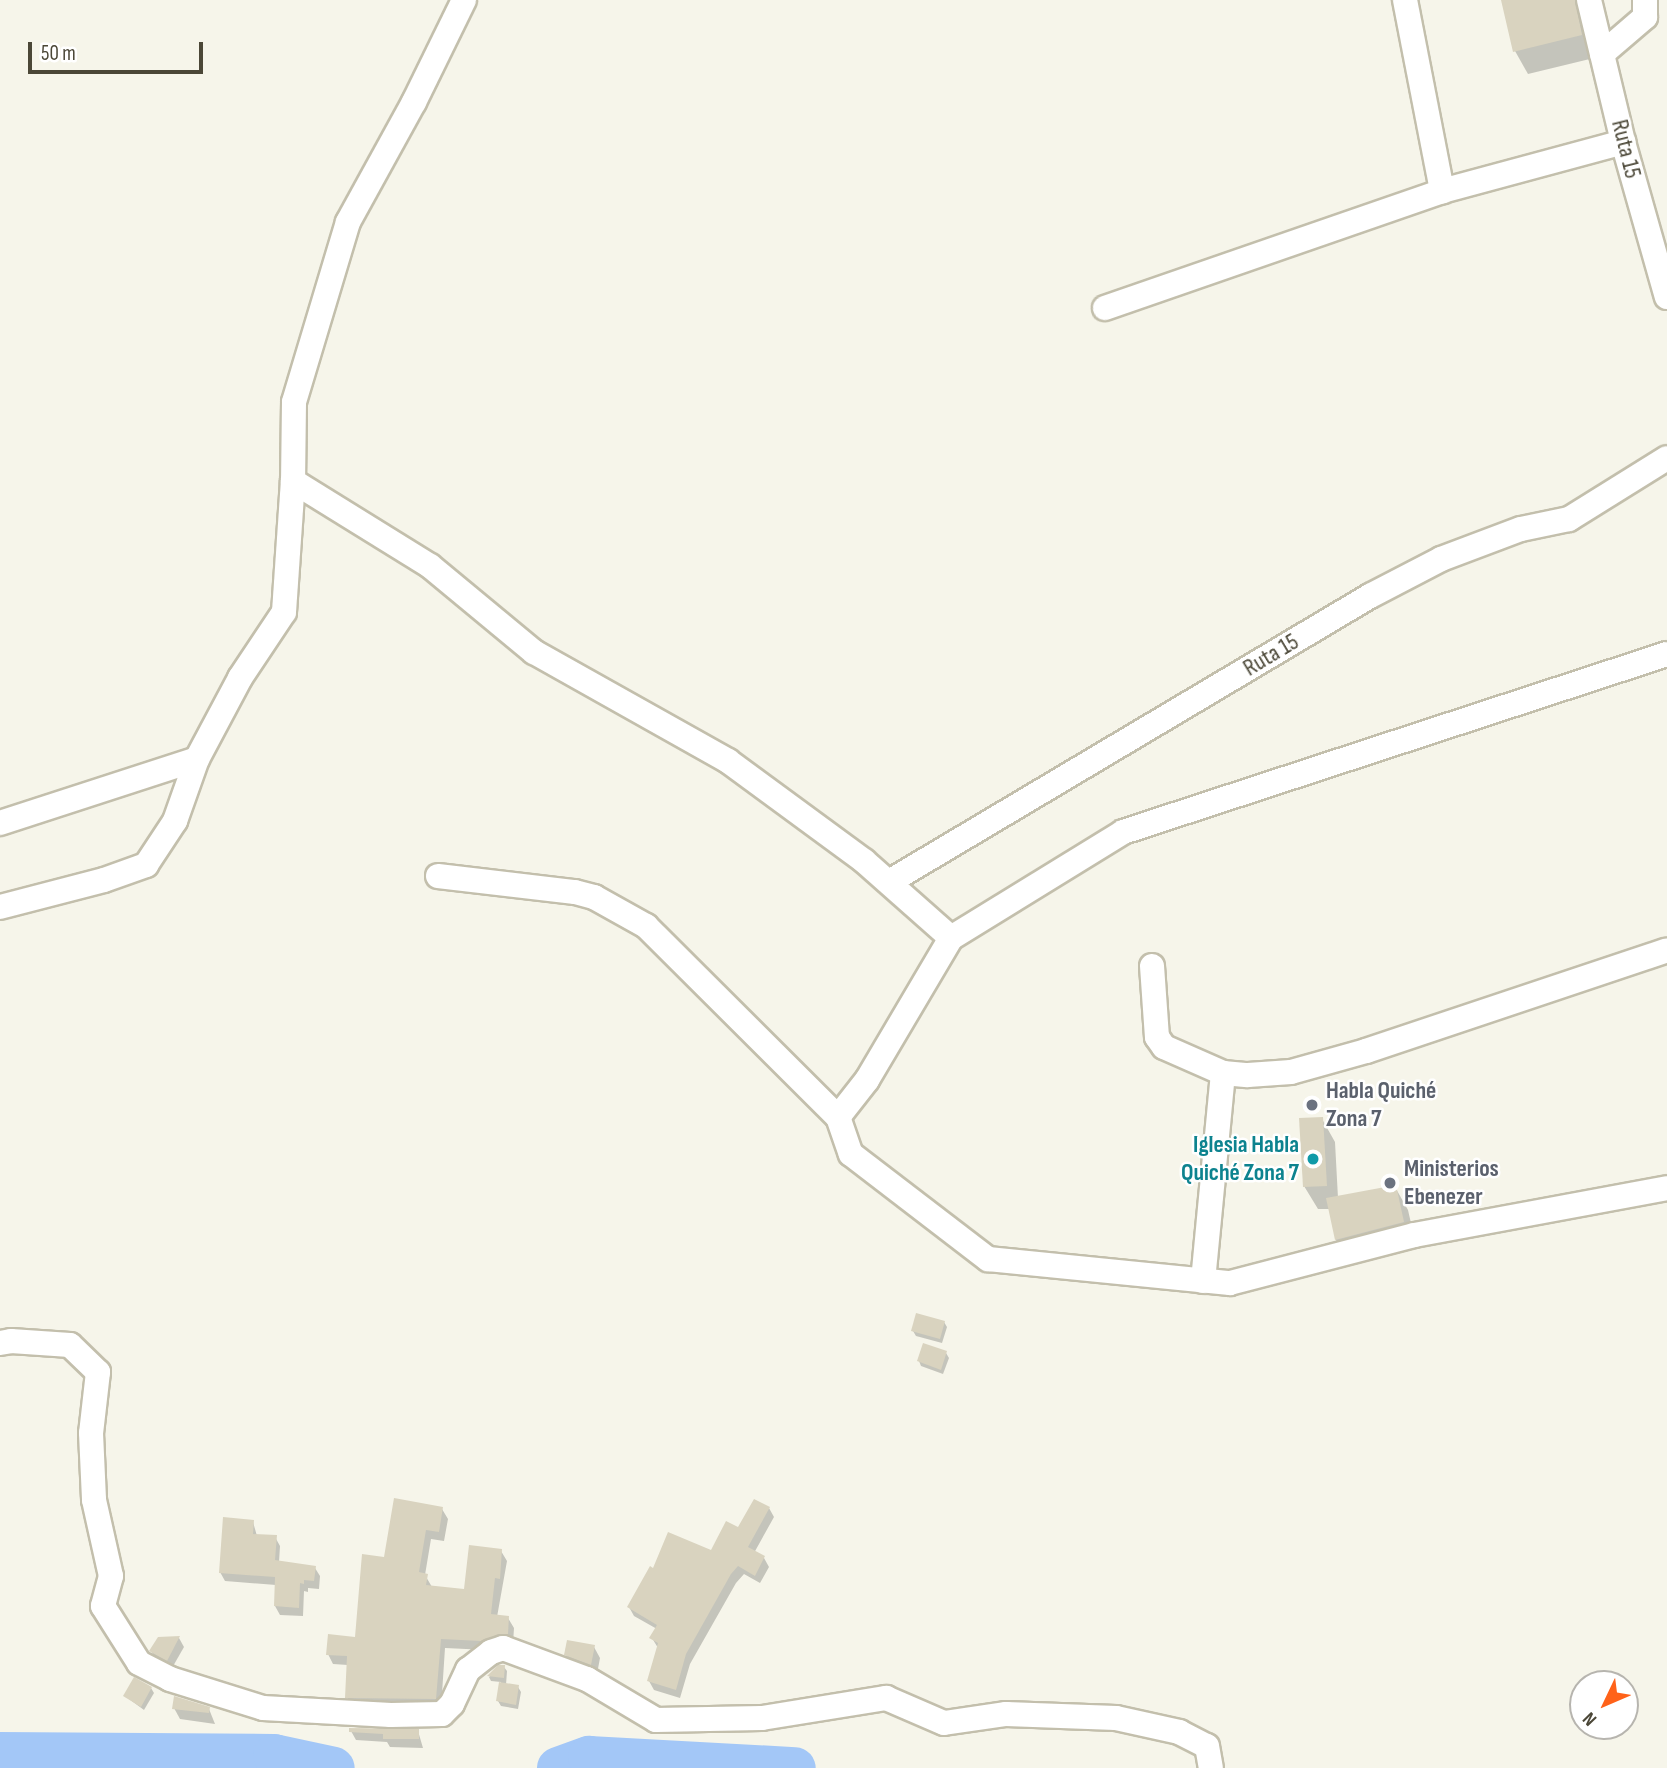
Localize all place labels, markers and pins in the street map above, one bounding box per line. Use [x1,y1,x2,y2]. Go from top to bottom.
place label: Habla Quiché Zona 7 [1326,1077,1436,1133]
marker: Habla Quiché Zona 7 [1304,1097,1320,1113]
place label: Iglesia Habla Quiché Zona 7 [1181,1131,1299,1187]
marker: Iglesia Habla Quiché Zona 7 [1305,1151,1321,1167]
place label: Ministerios Ebenezer [1404,1155,1499,1211]
marker: Ministerios Ebenezer [1382,1175,1398,1191]

